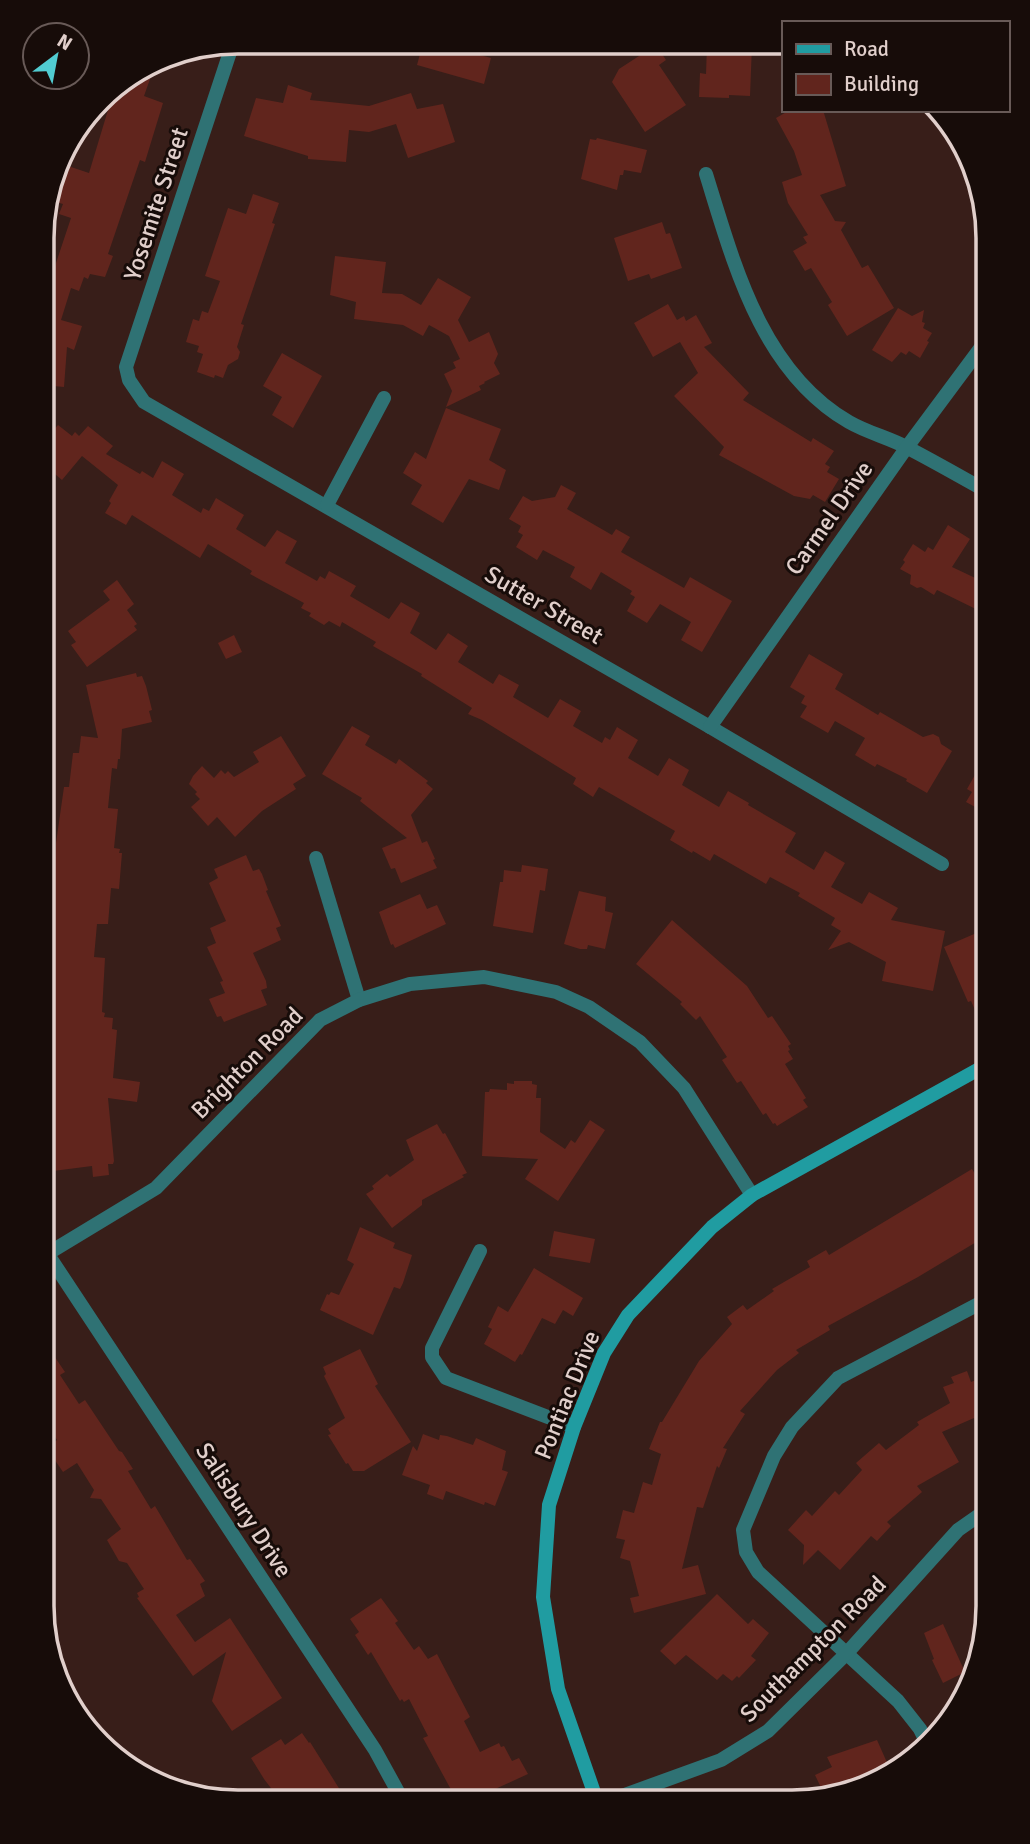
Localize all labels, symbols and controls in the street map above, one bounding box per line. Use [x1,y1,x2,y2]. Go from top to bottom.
north arrow [21,21,91,91]
legend [782,21,1009,112]
text: N [53,29,76,56]
text: Road [844,36,889,62]
text: Building [844,71,919,97]
street label: Yosemite Street [117,124,195,284]
street label: Carmel Drive [779,455,879,581]
street label: Sutter Street [479,559,609,651]
street label: Brighton Road [185,1001,309,1125]
street label: Pontiac Drive [528,1326,606,1464]
street label: Salisbury Drive [189,1437,299,1583]
street label: Southampton Road [734,1570,892,1728]

